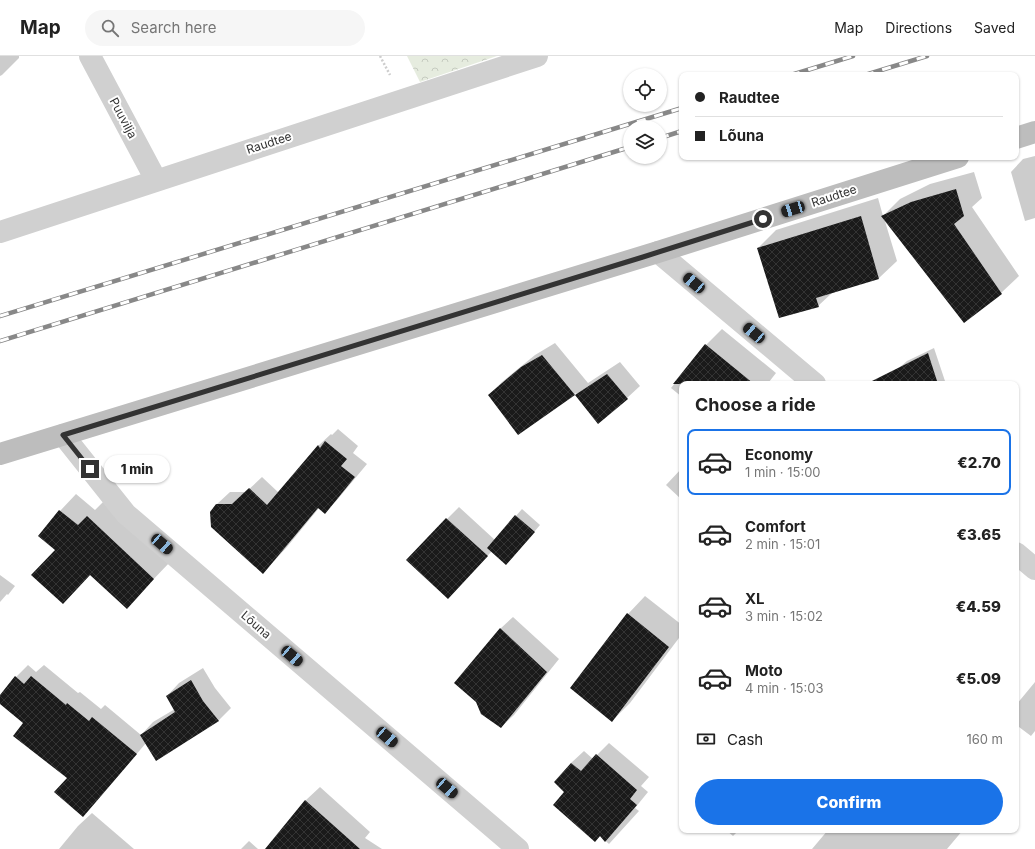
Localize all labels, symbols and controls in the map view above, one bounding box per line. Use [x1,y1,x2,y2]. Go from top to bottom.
search box [85,10,365,46]
text: Map [20,16,61,39]
icon: search [99,17,121,39]
text: Search here [131,18,216,37]
text: Map [834,19,863,36]
text: Directions [885,19,952,36]
text: Saved [974,19,1015,36]
map controls [623,68,667,164]
button: locate [623,68,667,112]
text: Raudtee [719,88,780,107]
street label: Puuvilja [106,95,140,141]
button: layers [623,120,667,164]
text: Lõuna [719,126,764,145]
street label: Raudtee [244,128,293,157]
street label: Raudtee [809,181,858,210]
car [780,200,806,218]
route start [754,210,772,228]
car [681,271,707,295]
car [741,321,767,345]
text: Choose a ride [695,394,816,415]
icon: car [697,444,733,480]
text: Economy [745,445,813,464]
text: €2.70 [957,453,1001,472]
callout: 1 min [104,455,170,483]
route end [81,460,99,478]
text: 1 min [121,461,153,477]
text: 1 min · 15:00 [745,464,821,480]
icon: car [697,516,733,552]
text: Comfort [745,517,806,536]
text: €3.65 [957,525,1001,544]
car [149,532,175,556]
text: 2 min · 15:01 [745,536,820,552]
icon: car [697,588,733,624]
text: XL [745,589,765,608]
text: €4.59 [956,597,1001,616]
street label: Lõuna [238,608,274,642]
text: 3 min · 15:02 [745,608,823,624]
car [279,644,305,668]
icon: car [697,660,733,696]
text: Moto [745,661,783,680]
text: €5.09 [956,669,1001,688]
text: 4 min · 15:03 [745,680,824,696]
car [374,725,400,749]
icon: cash [695,728,717,750]
text: Cash [727,730,763,749]
text: 160 m [966,731,1003,747]
car [434,776,460,800]
button: Confirm [695,779,1003,825]

